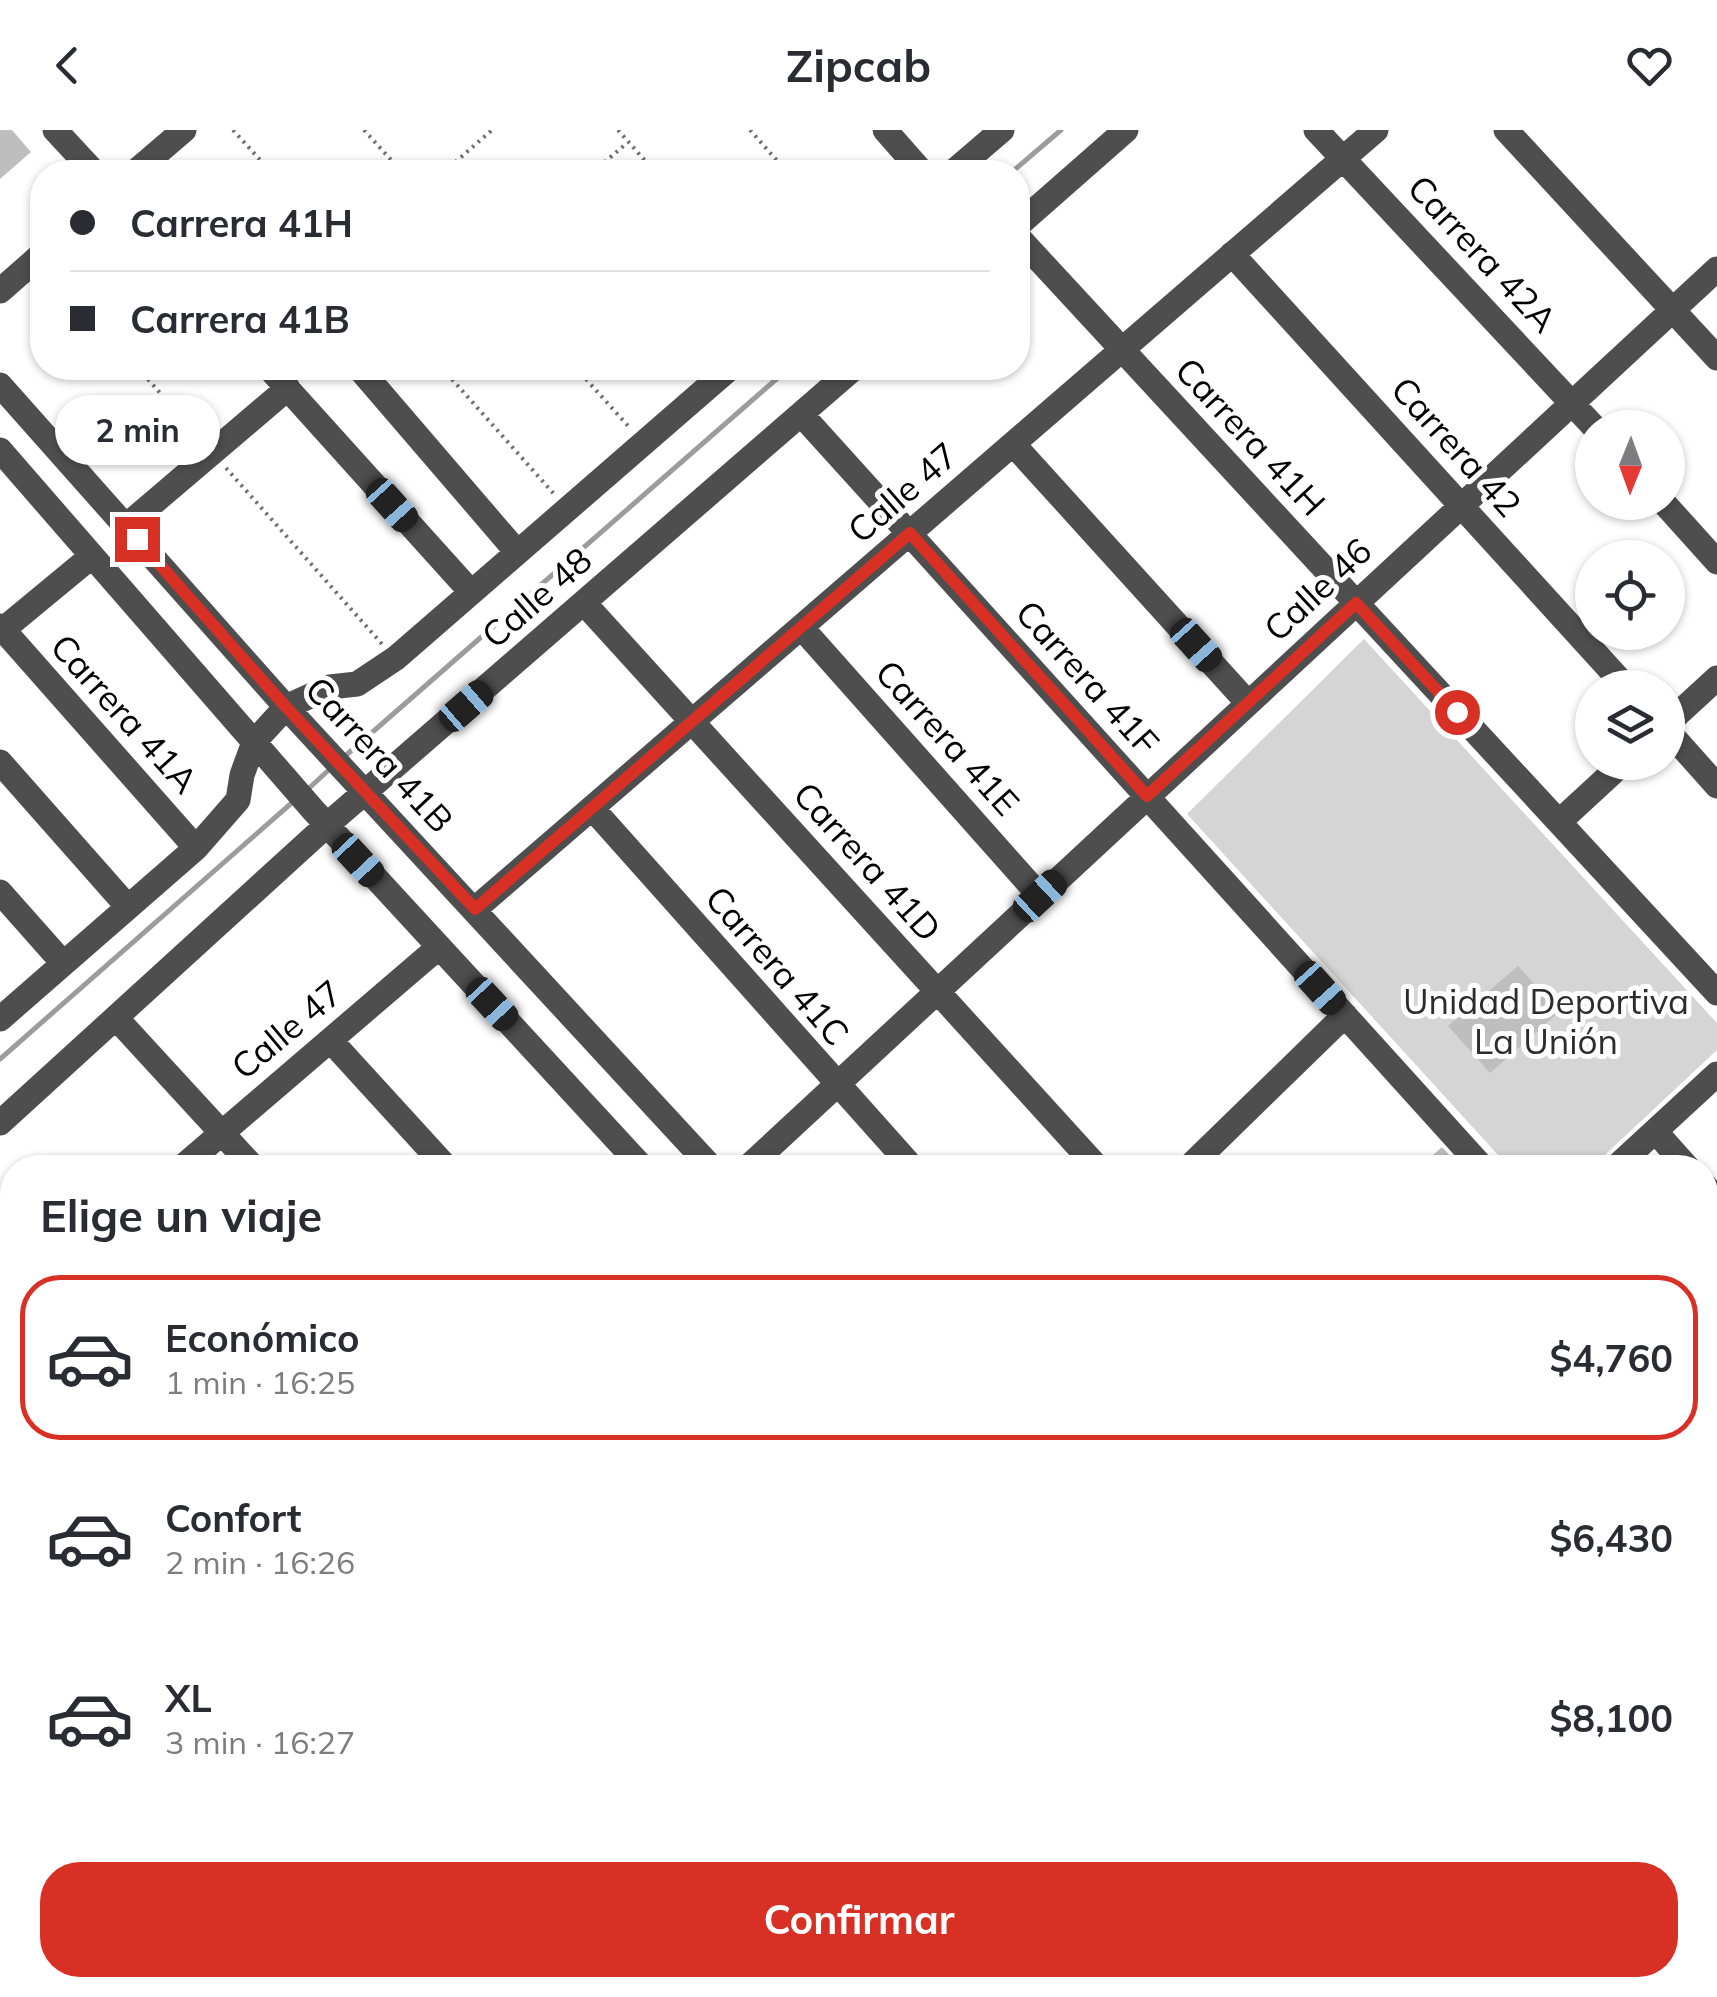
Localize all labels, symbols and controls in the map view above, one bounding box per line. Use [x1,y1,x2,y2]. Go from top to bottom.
text: Zipcab [786,37,931,93]
icon: back [40,38,95,93]
icon: heart [1622,38,1677,93]
street label: Carrera 42A [1399,166,1567,341]
text: Carrera 41H [130,199,353,247]
text: Carrera 41B [130,295,350,343]
street label: Carrera 41H [1166,348,1335,524]
street label: Carrera 42 [1382,367,1531,525]
callout: 2 min [54,394,220,464]
text: 2 min [95,410,180,450]
north arrow [1575,410,1685,520]
map controls [1575,410,1685,780]
street label: Calle 47 [838,433,966,552]
car [361,473,423,537]
route end [115,517,160,562]
street label: Calle 46 [1254,528,1380,650]
street label: Calle 48 [472,538,600,657]
button: locate [1575,540,1685,650]
street label: Carrera 41F [1007,591,1169,764]
car [1165,613,1227,677]
street label: Carrera 41A [42,625,208,802]
street label: Carrera 41E [867,651,1029,824]
street label: Carrera 41B [296,667,463,841]
button: layers [1575,670,1685,780]
car [434,675,498,737]
route start [1435,690,1480,735]
street label: Carrera 41D [785,773,951,950]
car [327,828,389,892]
car [1008,865,1072,927]
street label: Carrera 41C [696,876,859,1054]
car [1289,956,1351,1020]
street label: Calle 47 [222,970,351,1088]
car [461,972,523,1036]
park label: Unidad Deportiva La Unión [1403,979,1689,1063]
text: Elige un viaje [40,1187,322,1243]
icon: car [45,1313,135,1403]
text: Económico [165,1314,360,1362]
text: $4,760 [1550,1334,1673,1382]
text: 1 min · 16:25 [165,1362,355,1402]
icon: car [45,1493,135,1583]
text: Confort [165,1494,302,1542]
text: $6,430 [1550,1514,1673,1562]
text: 2 min · 16:26 [165,1542,355,1582]
icon: car [45,1673,135,1763]
text: XL [165,1674,212,1722]
text: $8,100 [1550,1694,1673,1742]
text: 3 min · 16:27 [165,1722,355,1762]
button: Confirmar [40,1862,1678,1977]

